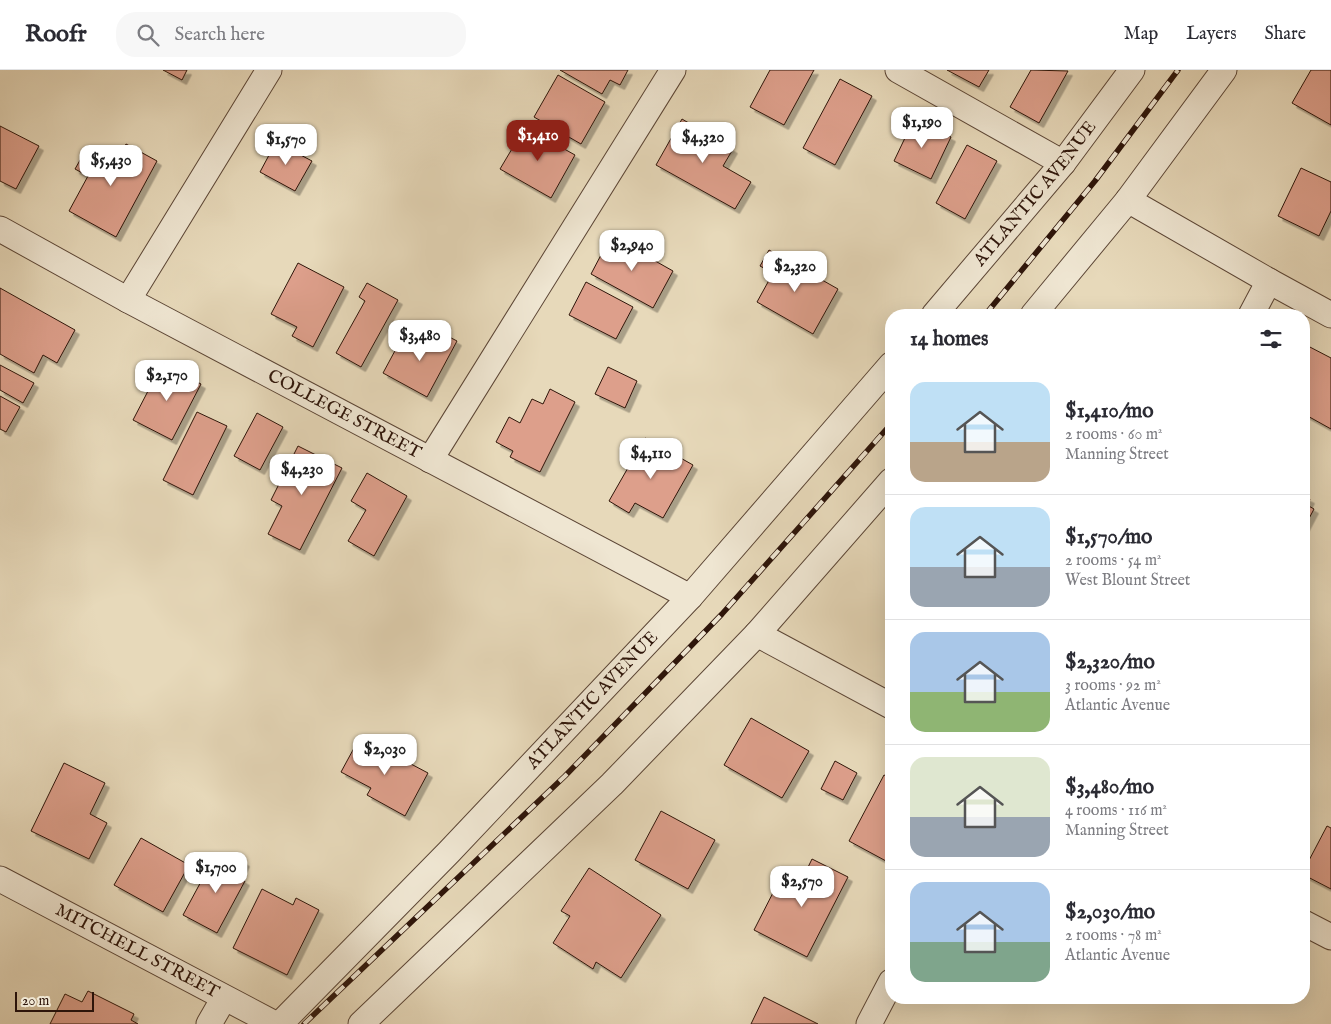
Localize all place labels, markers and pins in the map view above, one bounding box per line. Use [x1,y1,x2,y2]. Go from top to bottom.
pin: $1,190 [881,106,963,149]
pin: $1,410 [497,119,579,162]
pin: $4,320 [662,122,744,164]
pin: $1,570 [245,124,327,166]
pin: $5,430 [70,144,152,187]
pin: $2,940 [591,230,673,272]
pin: $2,320 [754,250,836,293]
pin: $3,480 [379,320,461,362]
pin: $2,170 [126,360,208,402]
pin: $4,110 [610,438,692,480]
pin: $4,230 [261,454,343,496]
pin: $2,030 [344,734,426,776]
pin: $1,700 [175,852,257,894]
pin: $2,570 [761,866,843,908]

